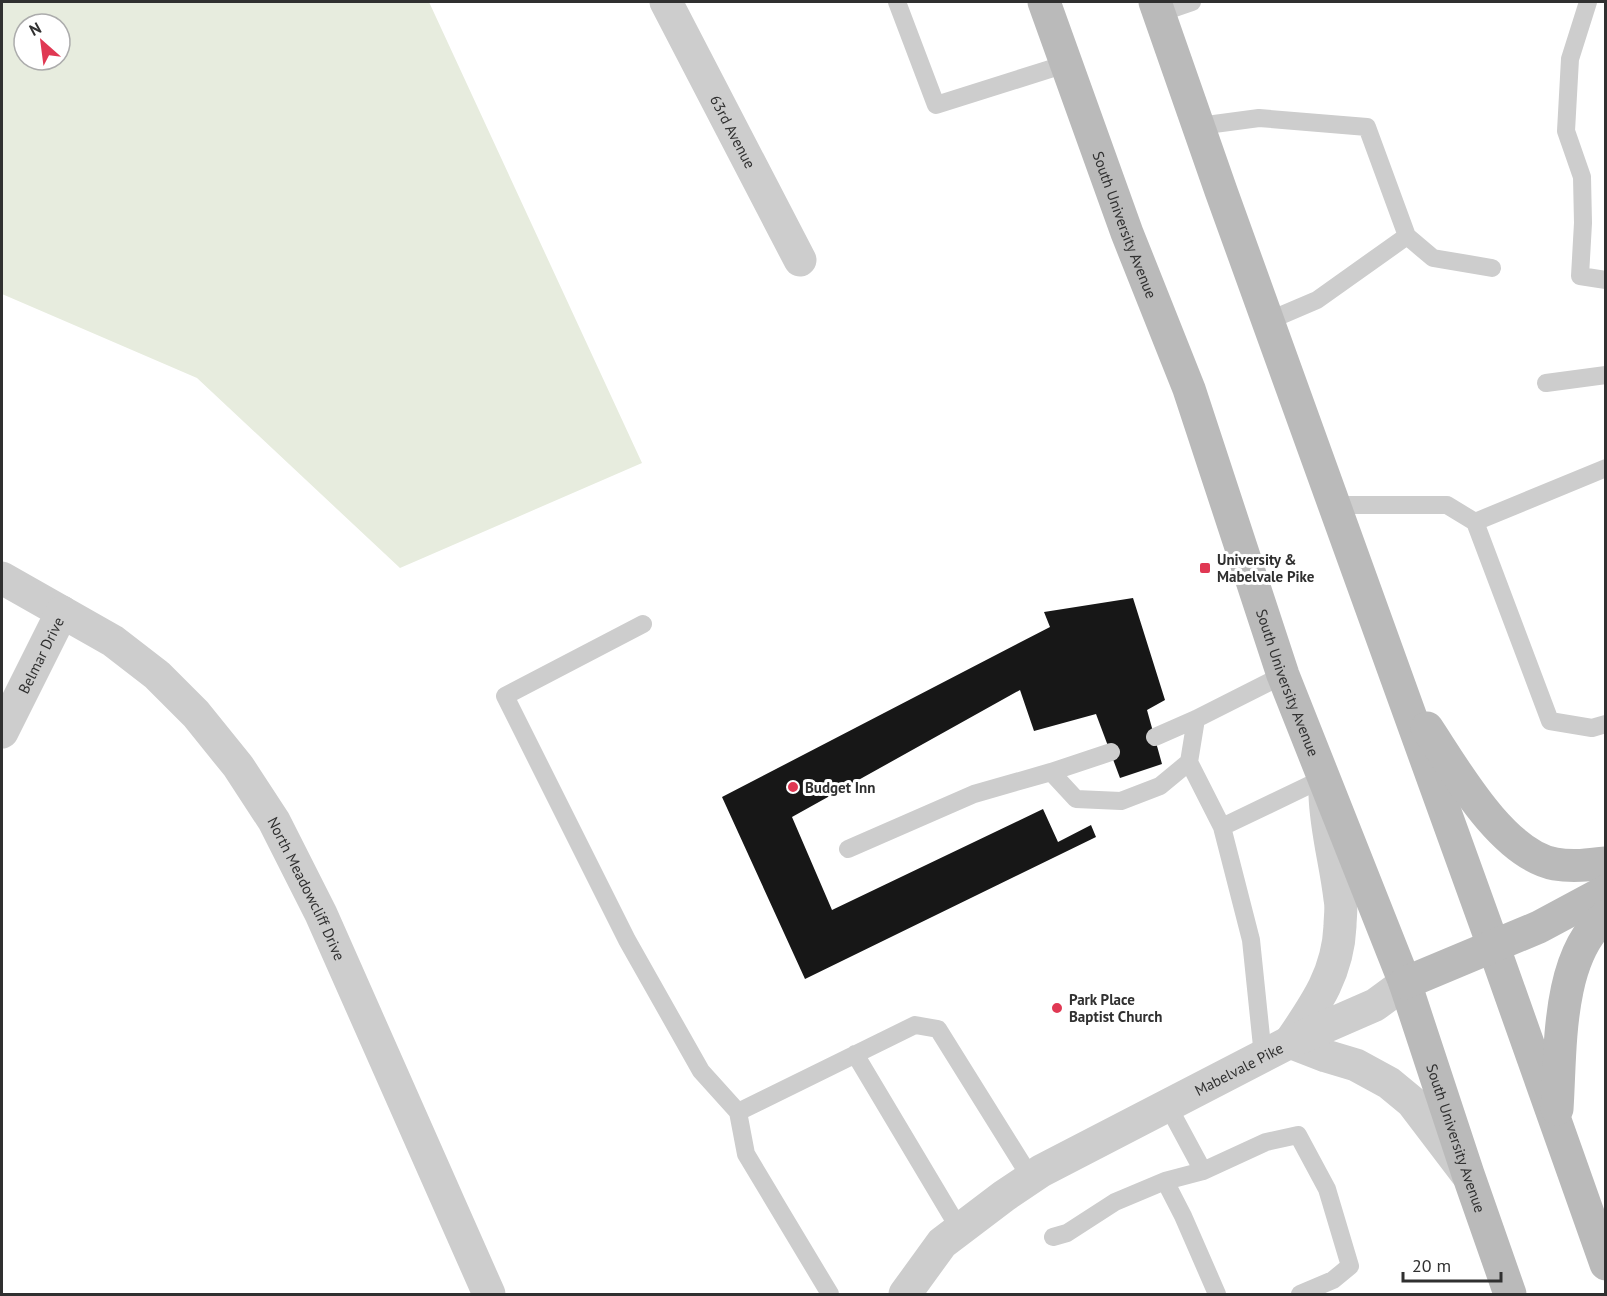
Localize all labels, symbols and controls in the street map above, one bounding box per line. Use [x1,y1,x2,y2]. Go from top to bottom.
north arrow [12,12,72,72]
text: N [26,17,44,40]
street label: 63rd Avenue [706,92,760,171]
street label: South University Avenue [1089,149,1161,301]
place label: University & Mabelvale Pike [1217,550,1315,586]
marker: University & Mabelvale Pike [1198,561,1212,575]
street label: South University Avenue [1252,606,1324,759]
street label: Belmar Drive [13,614,68,697]
place label: Budget Inn [805,778,875,797]
marker: Budget Inn [786,780,800,794]
street label: North Meadowcliff Drive [264,813,350,963]
place label: Park Place Baptist Church [1069,990,1162,1026]
marker: Park Place Baptist Church [1050,1001,1064,1015]
street label: Mabelvale Pike [1191,1038,1286,1099]
street label: South University Avenue [1423,1061,1490,1215]
scale bar [1403,1245,1500,1283]
text: 20 m [1412,1254,1451,1277]

